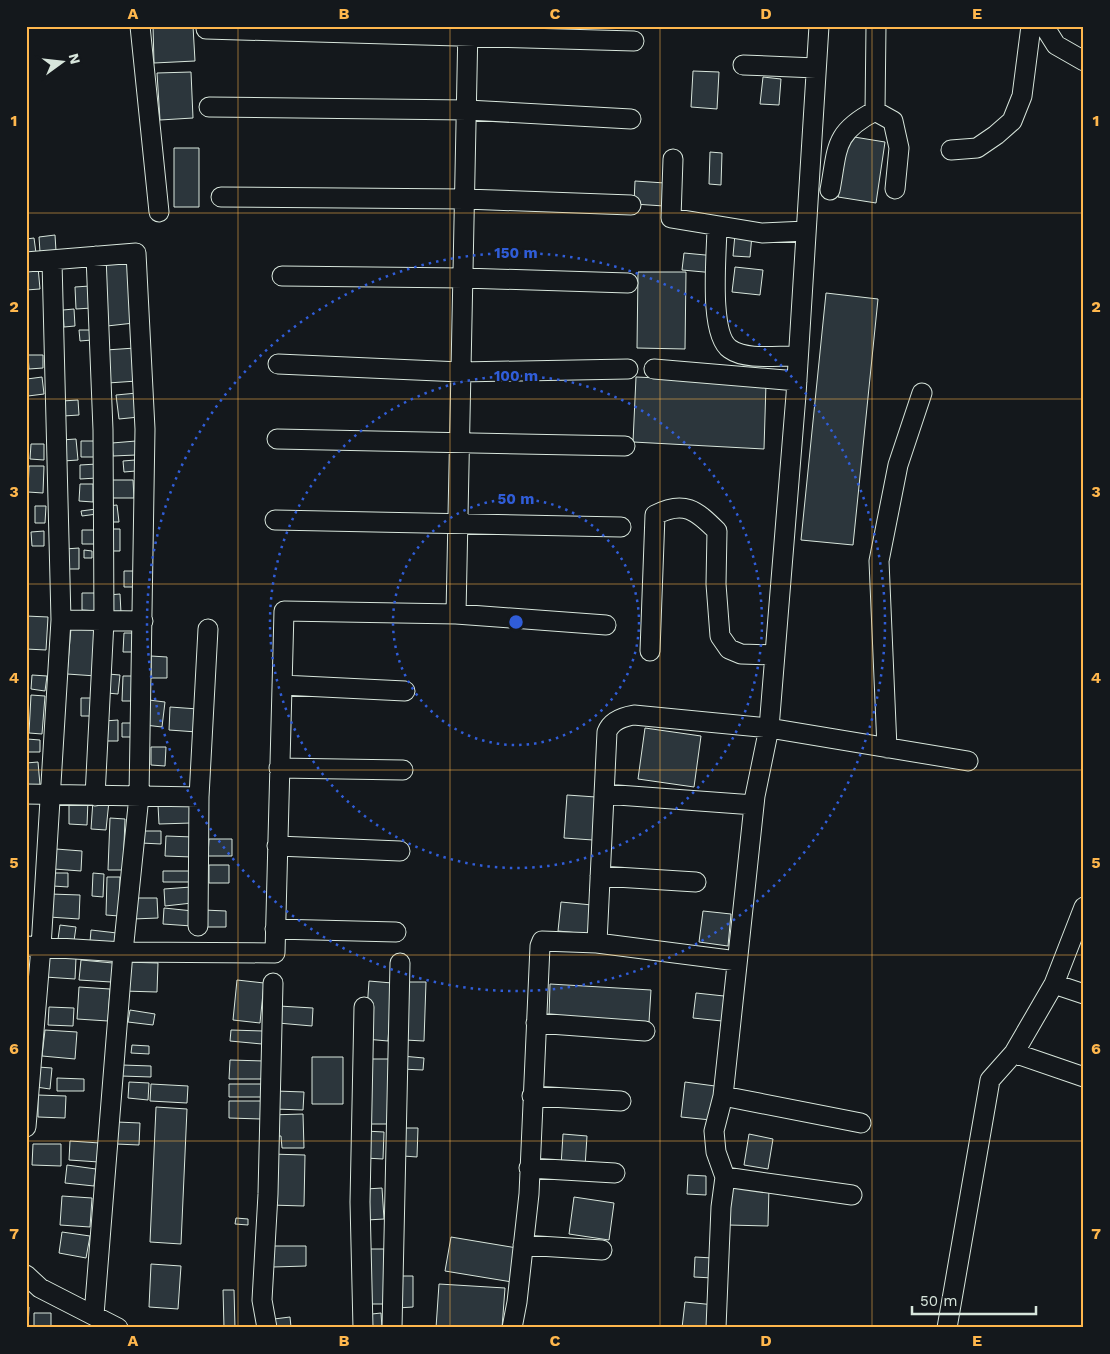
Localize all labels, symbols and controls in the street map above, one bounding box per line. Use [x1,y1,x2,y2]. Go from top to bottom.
text: A [128,4,139,23]
text: B [339,4,350,23]
text: C [550,4,561,23]
text: D [760,4,772,23]
text: E [972,4,982,23]
north arrow [38,38,88,88]
text: N [65,52,84,66]
text: 1 [11,111,17,130]
text: 1 [1093,111,1099,130]
text: 150 m [494,244,538,262]
text: 2 [9,297,19,316]
text: 2 [1091,297,1101,316]
text: 100 m [494,367,538,385]
text: 3 [9,482,19,501]
text: 3 [1091,482,1101,501]
text: 50 m [498,490,534,508]
centre of rings [507,613,525,631]
text: 4 [9,668,19,687]
text: 4 [1091,668,1101,687]
text: 5 [9,853,19,872]
text: 5 [1091,853,1101,872]
text: 6 [9,1039,19,1058]
text: 6 [1091,1039,1101,1058]
text: 7 [9,1224,19,1243]
text: 7 [1091,1224,1101,1243]
scale bar [912,1284,1036,1316]
text: 50 m [920,1292,957,1310]
text: A [128,1331,139,1350]
text: B [339,1331,350,1350]
text: C [550,1331,561,1350]
text: D [760,1331,772,1350]
text: E [972,1331,982,1350]

